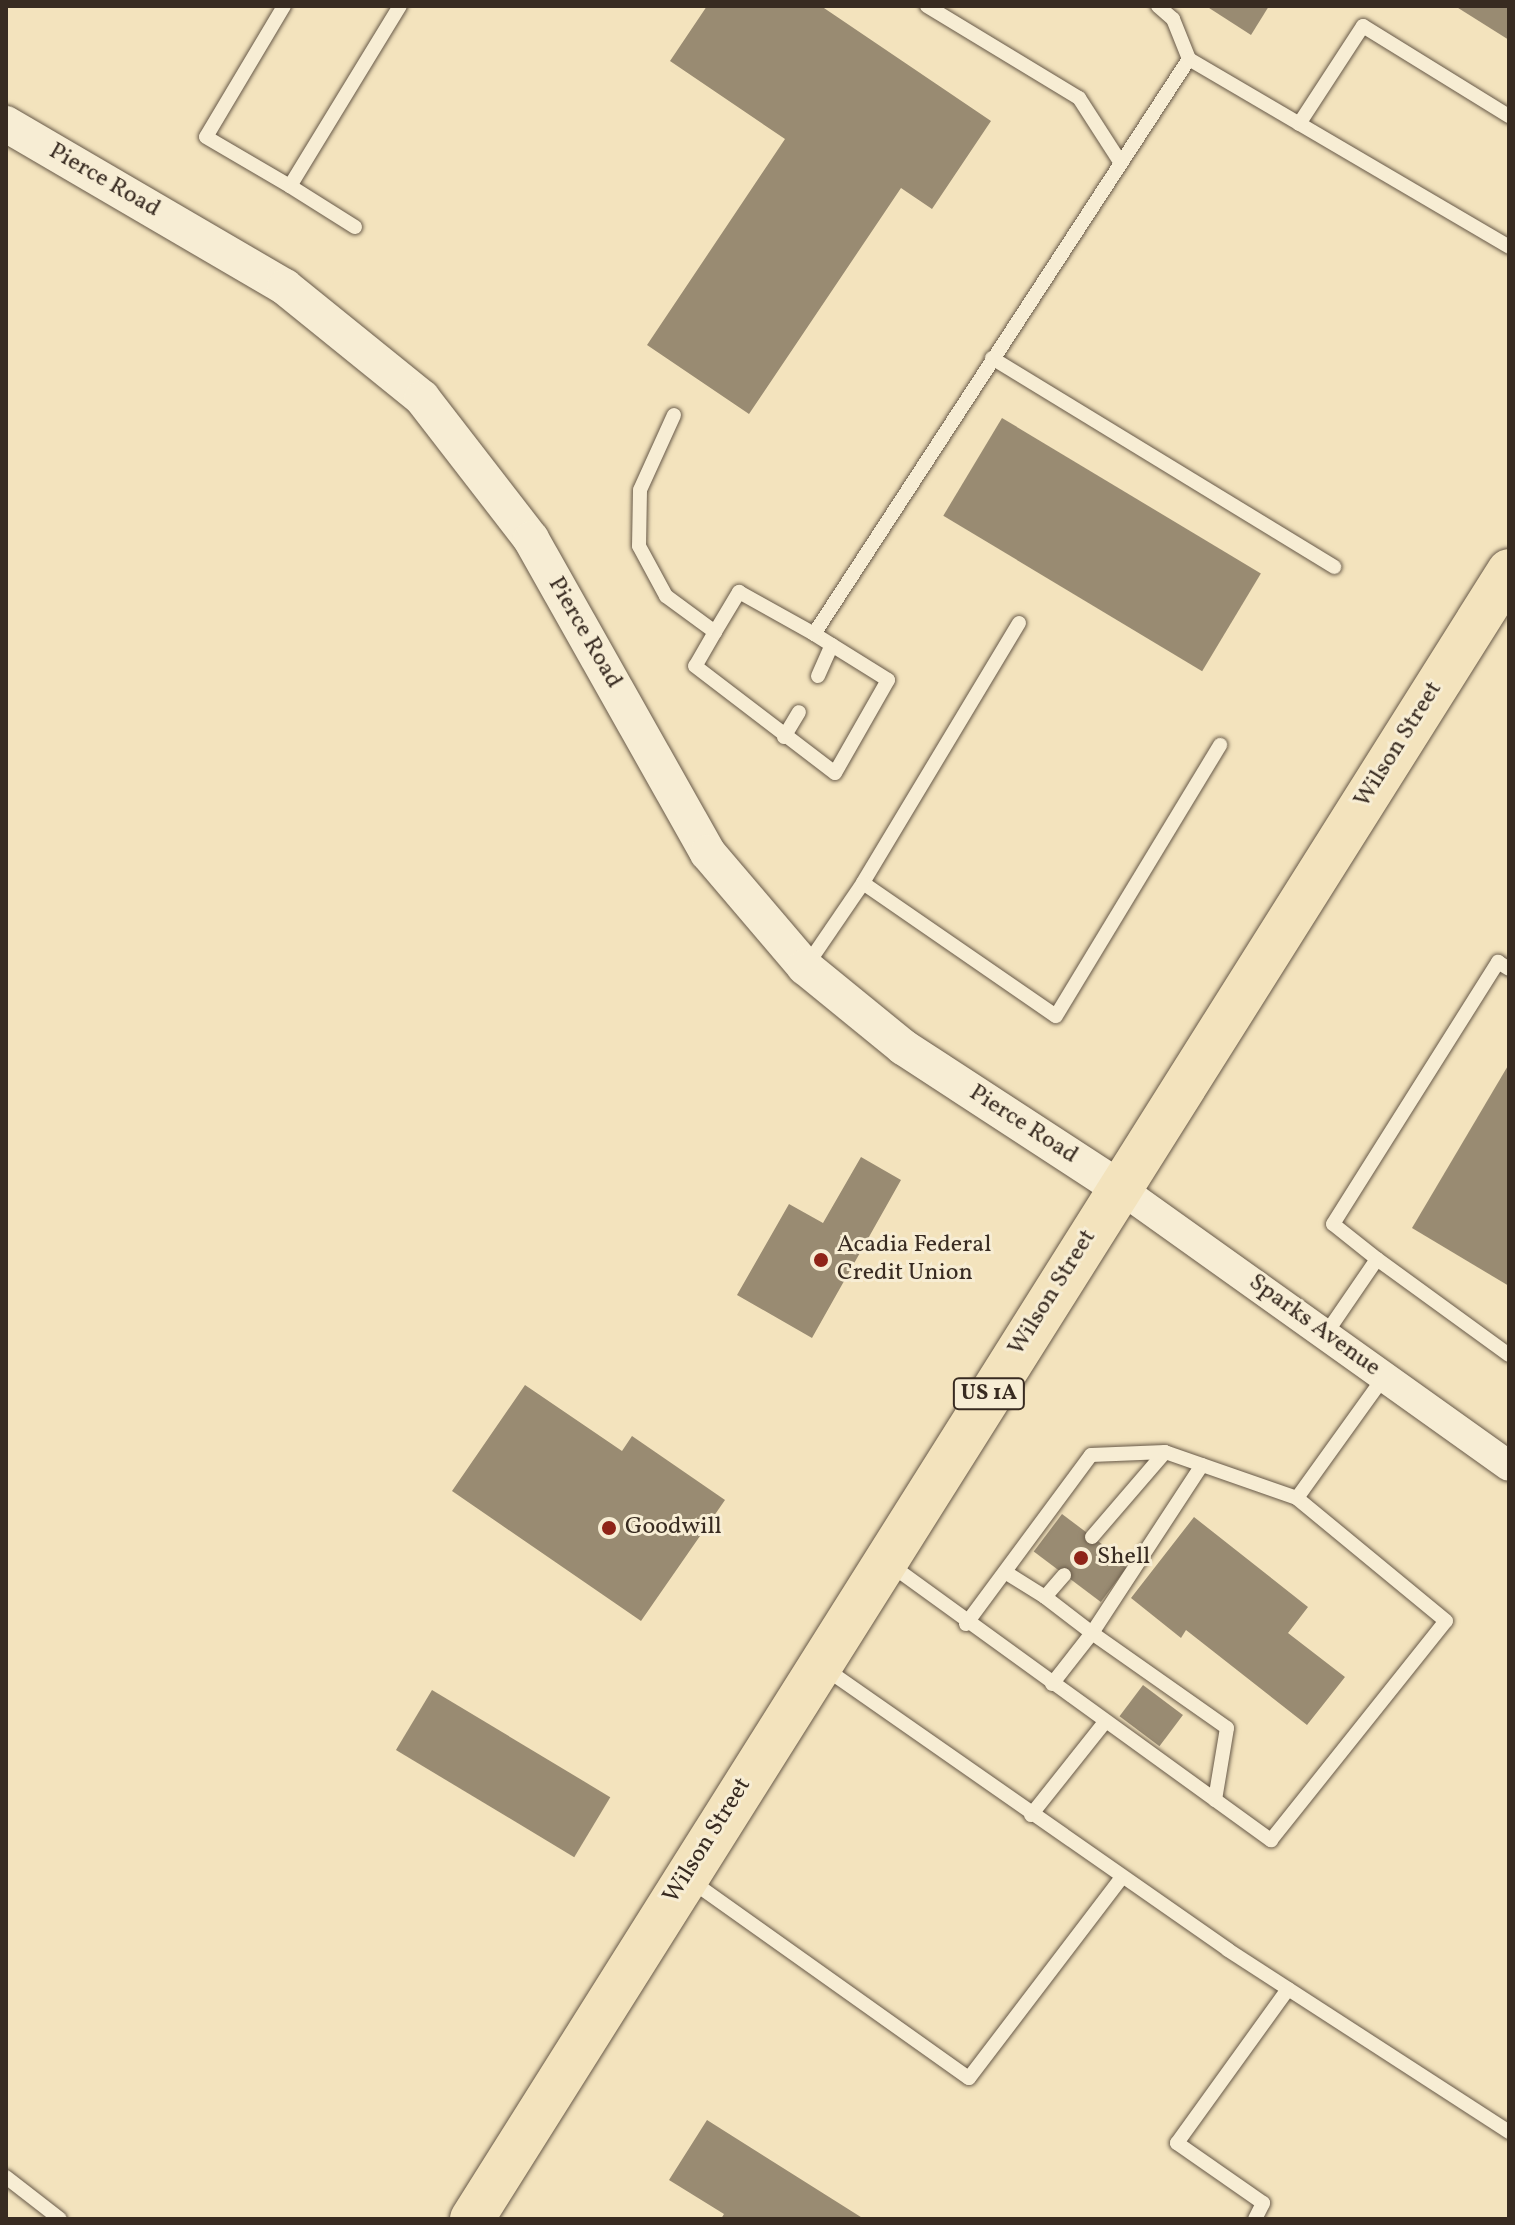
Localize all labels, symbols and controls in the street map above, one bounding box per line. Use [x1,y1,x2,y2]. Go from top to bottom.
street label: Pierce Road [43,138,165,224]
street label: Pierce Road [541,572,627,694]
street label: Wilson Street [1349,677,1449,813]
street label: Pierce Road [963,1079,1083,1171]
street label: Wilson Street [1003,1225,1103,1361]
place label: Acadia Federal Credit Union [837,1232,991,1288]
marker: Acadia Federal Credit Union [812,1251,830,1269]
street label: Sparks Avenue [1243,1269,1385,1383]
road number: US 1A [951,1376,1027,1412]
place label: Goodwill [625,1514,722,1542]
marker: Goodwill [600,1519,618,1537]
place label: Shell [1097,1544,1150,1572]
marker: Shell [1072,1549,1090,1567]
street label: Wilson Street [658,1773,758,1909]

